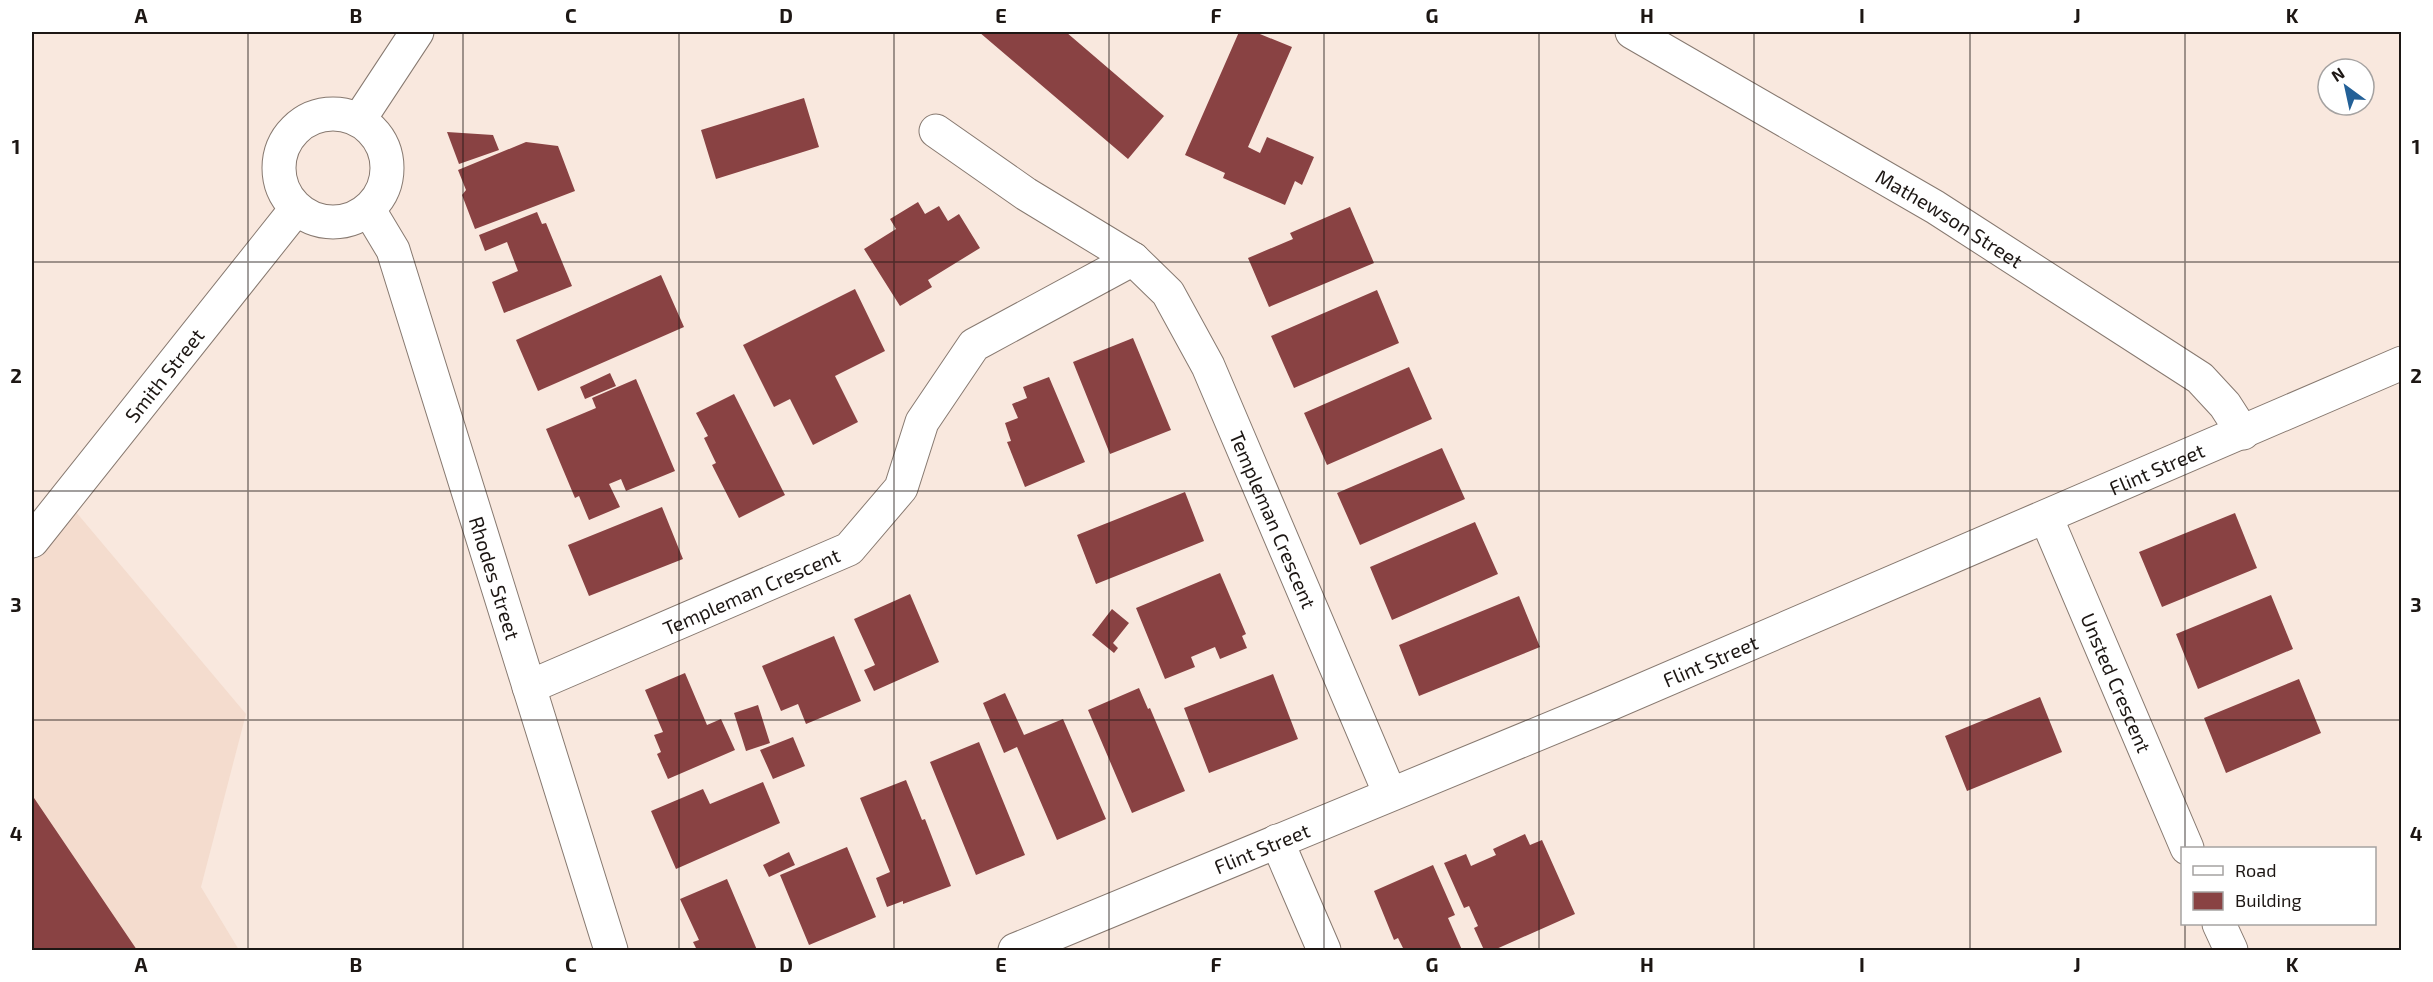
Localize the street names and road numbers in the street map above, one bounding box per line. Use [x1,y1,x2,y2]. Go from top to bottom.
street label: Mathewson Street [1872,164,2028,273]
street label: Smith Street [119,323,209,427]
street label: Templeman Crescent [1225,427,1322,612]
street label: Flint Street [2105,437,2208,500]
street label: Rhodes Street [465,513,526,643]
street label: Templeman Crescent [659,542,844,640]
street label: Unsted Crescent [2076,609,2157,756]
street label: Flint Street [1659,630,1762,692]
street label: Flint Street [1210,817,1313,878]

